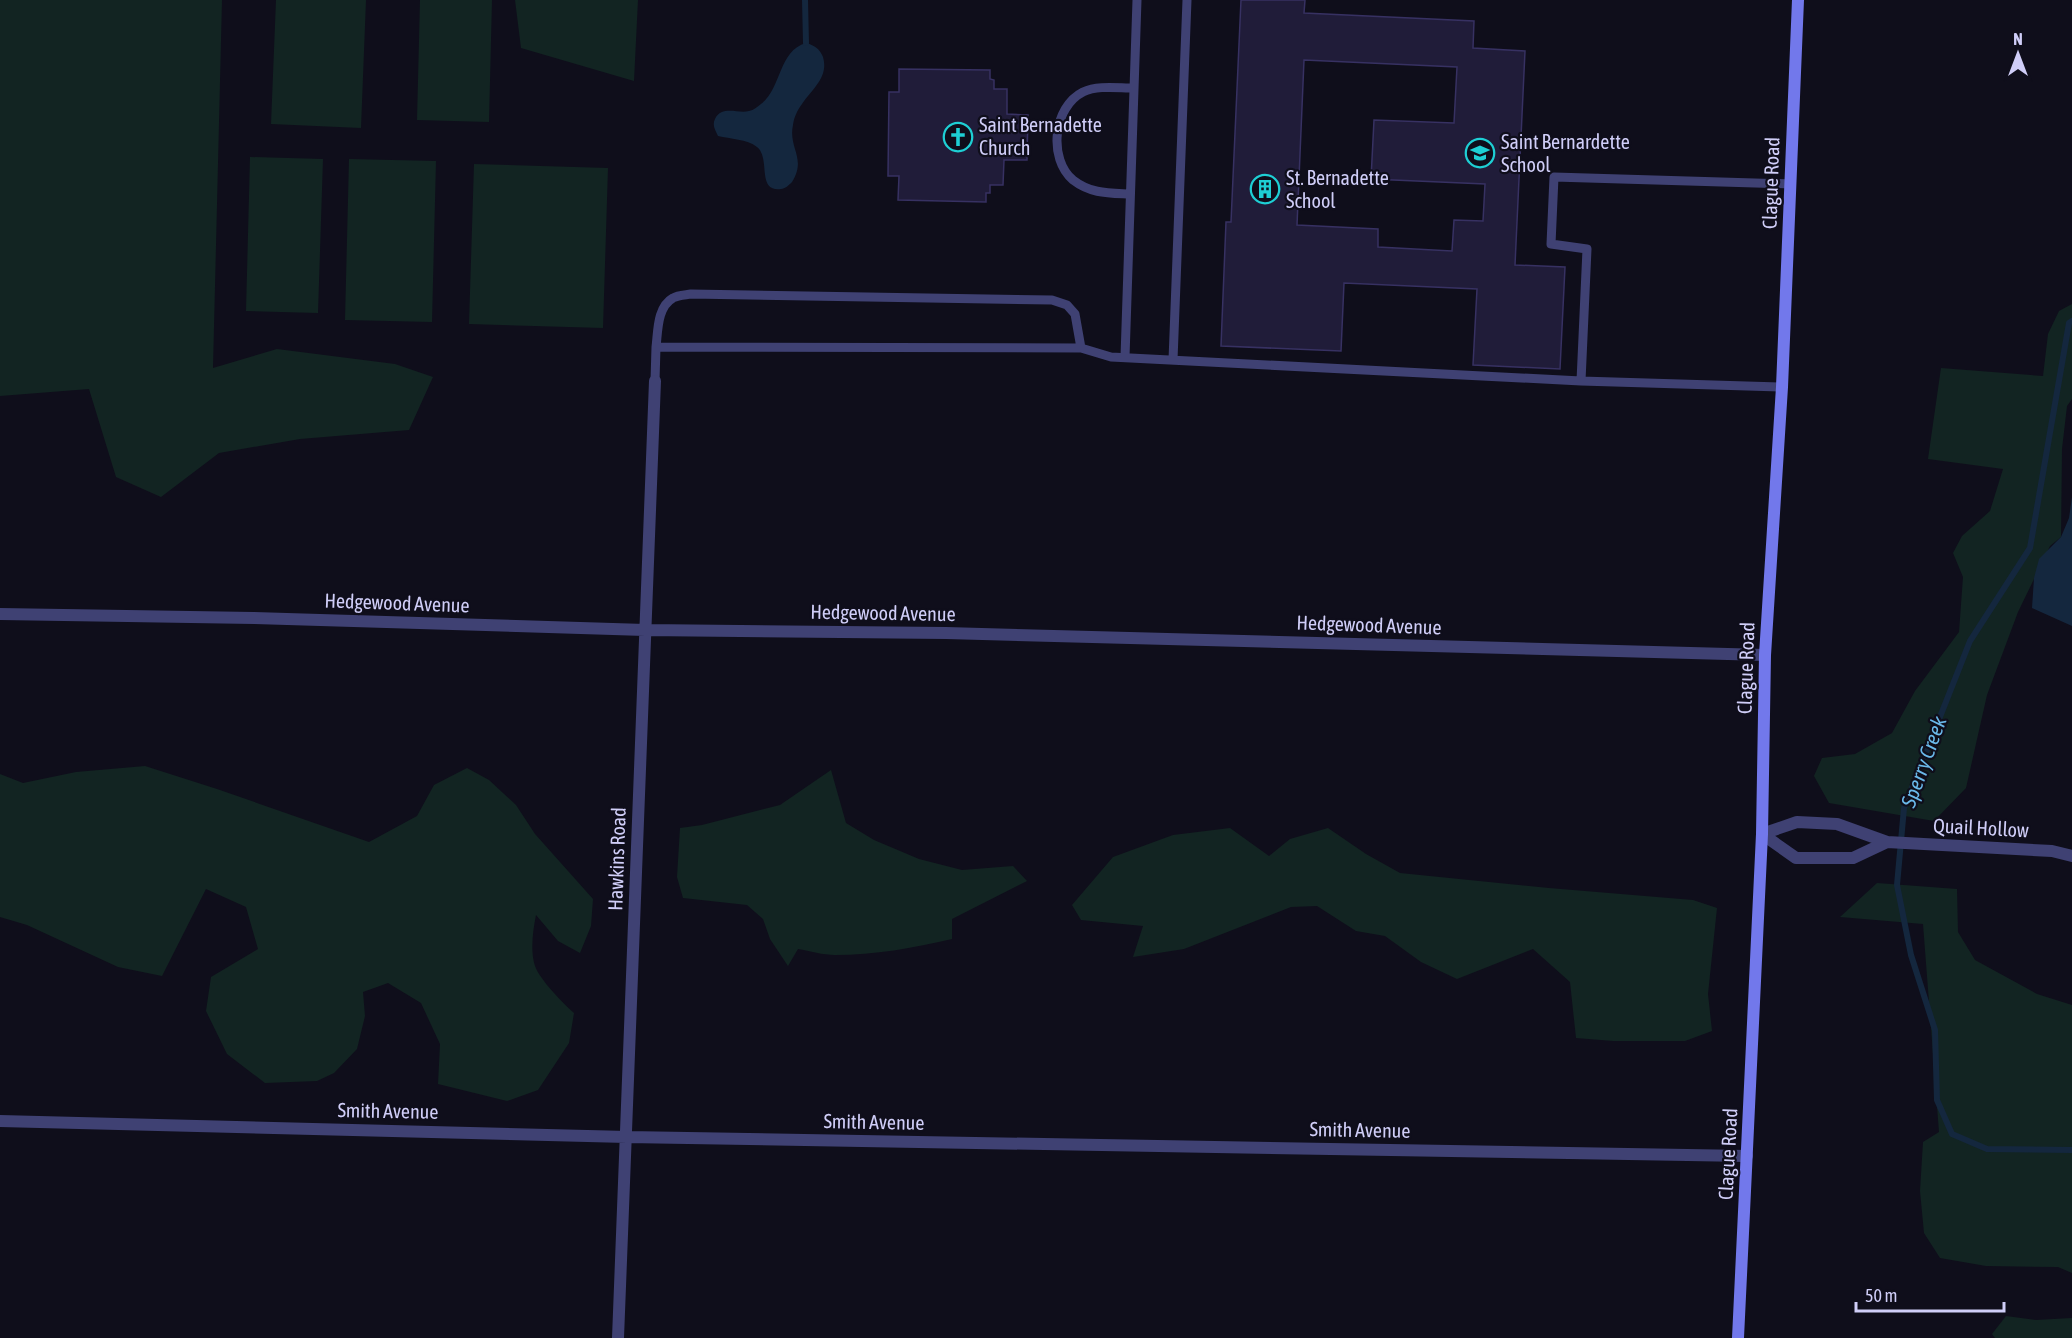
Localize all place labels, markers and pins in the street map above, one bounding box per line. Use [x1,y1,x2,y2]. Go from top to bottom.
place label: Saint Bernadette Church [979,113,1102,159]
church icon: Saint Bernadette Church [942,121,974,153]
place label: Saint Bernardette School [1501,130,1630,176]
school or university icon: Saint Bernardette School [1464,137,1496,169]
place label: St. Bernadette School [1286,166,1389,212]
building icon: St. Bernadette School [1249,173,1281,205]

